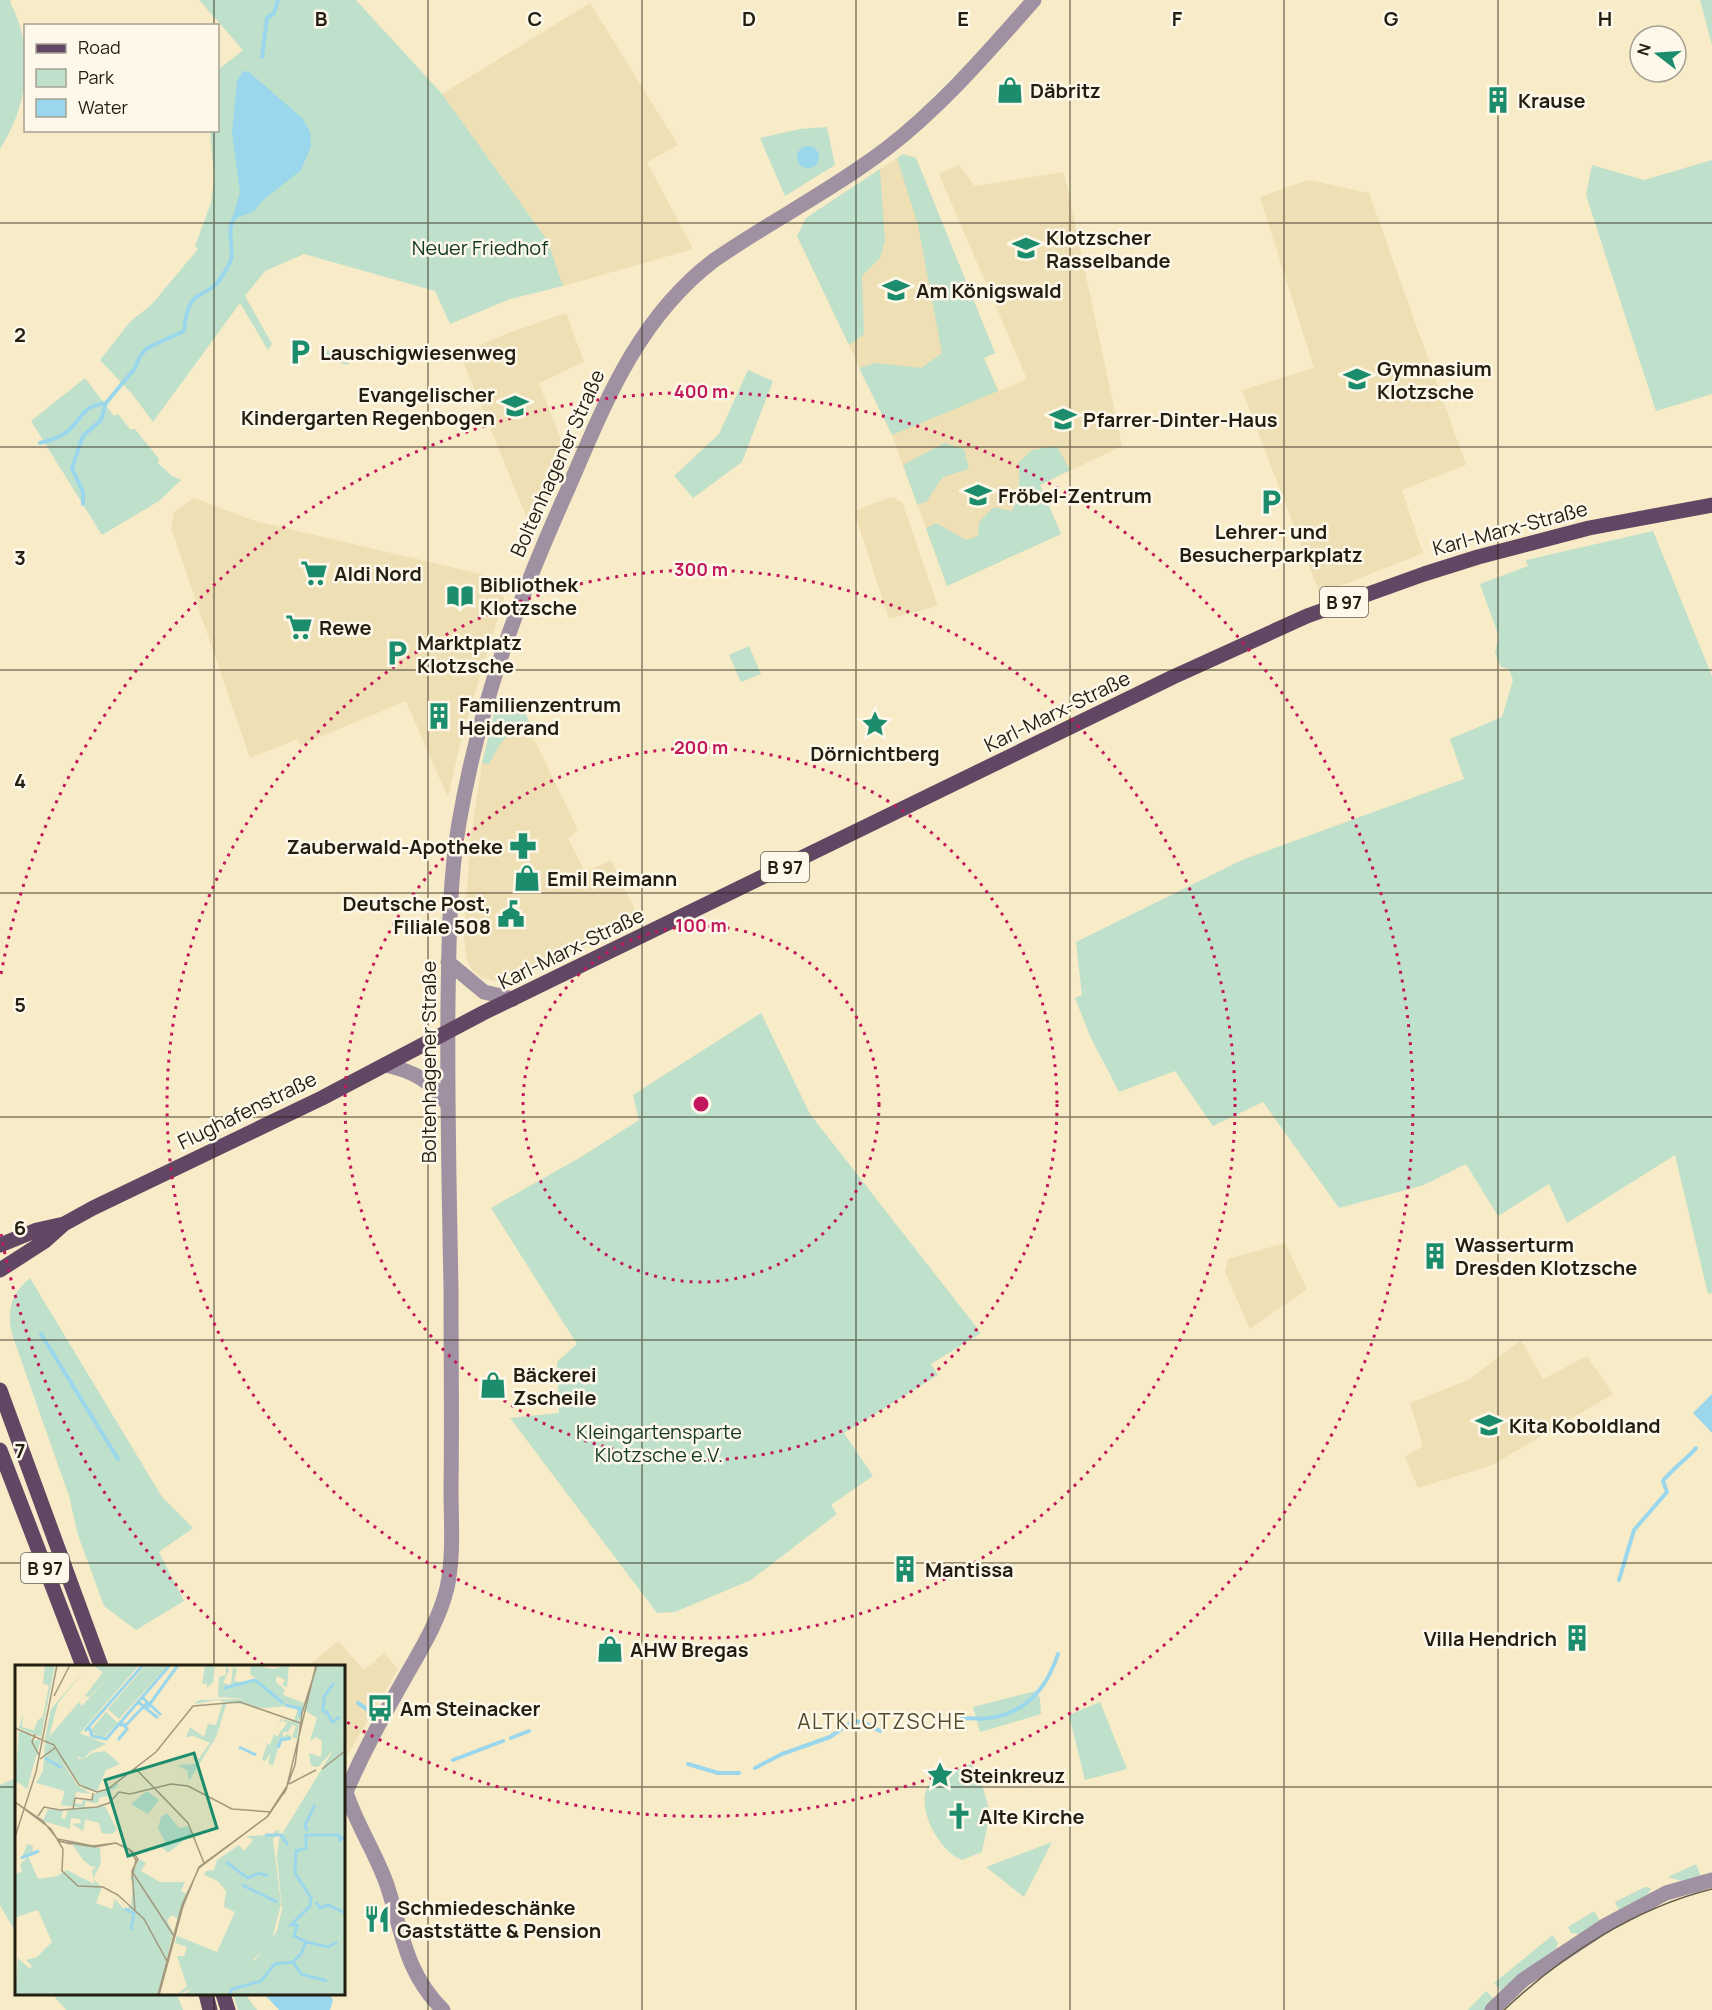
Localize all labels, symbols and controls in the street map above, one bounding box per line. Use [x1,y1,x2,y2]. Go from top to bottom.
text: B [315,5,328,32]
text: C [528,5,542,32]
text: D [742,5,756,32]
text: E [957,5,969,32]
text: F [1172,5,1183,32]
text: G [1384,5,1399,32]
text: H [1598,5,1612,32]
legend [24,24,219,132]
north arrow [1628,24,1688,84]
text: Road [78,35,121,59]
text: N [1631,41,1656,58]
text: Park [78,65,115,89]
shop icon: Däbritz [995,75,1025,105]
place label: Däbritz [1030,77,1101,104]
building icon: Krause [1483,85,1513,115]
place label: Krause [1518,87,1586,114]
text: Water [78,95,128,119]
place label: Klotzscher Rasselbande [1046,224,1171,274]
school or university icon: Klotzscher Rasselbande [1011,233,1041,263]
park label: Neuer Friedhof [412,234,548,261]
school or university icon: Am Königswald [881,275,911,305]
place label: Am Königswald [916,277,1062,304]
text: 2 [14,321,26,348]
parking icon: Lauschigwiesenweg [285,337,315,367]
place label: Lauschigwiesenweg [320,339,516,366]
place label: Gymnasium Klotzsche [1377,355,1492,405]
school or university icon: Gymnasium Klotzsche [1342,364,1372,394]
street label: Boltenhagener Straße [503,365,611,561]
text: 400 m [674,379,728,403]
place label: Evangelischer Kindergarten Regenbogen [241,381,495,431]
school or university icon: Evangelischer Kindergarten Regenbogen [500,391,530,421]
school or university icon: Pfarrer-Dinter-Haus [1048,404,1078,434]
place label: Pfarrer-Dinter-Haus [1083,406,1278,433]
school or university icon: Fröbel-Zentrum [963,480,993,510]
place label: Fröbel-Zentrum [998,482,1152,509]
parking icon: Lehrer- und Besucherparkplatz [1256,487,1286,517]
street label: Karl-Marx-Straße [1430,494,1590,562]
place label: Lehrer- und Besucherparkplatz [1179,518,1363,568]
text: 3 [14,544,26,571]
text: 300 m [674,557,728,581]
supermarket icon: Aldi Nord [299,558,329,588]
place label: Aldi Nord [334,560,422,587]
place label: Bibliothek Klotzsche [480,571,579,621]
library icon: Bibliothek Klotzsche [445,581,475,611]
road number: B 97 [1320,587,1368,617]
supermarket icon: Rewe [284,612,314,642]
place label: Rewe [319,614,372,641]
place label: Marktplatz Klotzsche [417,629,522,679]
parking icon: Marktplatz Klotzsche [382,638,412,668]
street label: Karl-Marx-Straße [980,664,1134,758]
place label: Familienzentrum Heiderand [459,691,621,741]
building icon: Familienzentrum Heiderand [424,701,454,731]
place icon: Dörnichtberg [860,709,890,739]
text: 200 m [674,735,728,759]
place label: Dörnichtberg [810,740,940,767]
text: 4 [14,767,26,794]
pharmacy icon: Zauberwald-Apotheke [508,831,538,861]
place label: Zauberwald-Apotheke [287,833,503,860]
road number: B 97 [761,852,809,882]
shop icon: Emil Reimann [512,863,542,893]
place label: Emil Reimann [547,865,677,892]
place label: Deutsche Post, Filiale 508 [343,890,491,940]
public building icon: Deutsche Post, Filiale 508 [496,899,526,929]
street label: Karl-Marx-Straße [494,901,648,995]
text: 100 m [675,913,727,937]
street label: Boltenhagener Straße [415,961,442,1163]
text: 5 [14,991,26,1018]
street label: Flughafenstraße [173,1065,321,1155]
centre of rings [691,1094,711,1114]
text: 6 [14,1214,26,1241]
place label: Wasserturm Dresden Klotzsche [1455,1231,1637,1281]
building icon: Wasserturm Dresden Klotzsche [1420,1241,1450,1271]
place label: Bäckerei Zscheile [513,1361,597,1411]
shop icon: Bäckerei Zscheile [478,1370,508,1400]
school or university icon: Kita Koboldland [1474,1410,1504,1440]
place label: Kita Koboldland [1509,1412,1661,1439]
park label: Kleingartensparte Klotzsche e.V. [576,1418,742,1468]
text: 7 [15,1437,25,1464]
road number: B 97 [21,1553,69,1583]
building icon: Mantissa [890,1554,920,1584]
place label: Mantissa [925,1556,1014,1583]
building icon: Villa Hendrich [1562,1623,1592,1653]
place label: Villa Hendrich [1424,1625,1557,1652]
shop icon: AHW Bregas [595,1634,625,1664]
place label: AHW Bregas [630,1636,749,1663]
inset map [15,1665,345,1995]
bus stop icon: Am Steinacker [365,1693,395,1723]
place label: Am Steinacker [400,1695,540,1722]
district label: ALTKLOTZSCHE [797,1707,967,1735]
place icon: Steinkreuz [925,1760,955,1790]
place label: Steinkreuz [960,1762,1065,1789]
church icon: Alte Kirche [944,1801,974,1831]
place label: Alte Kirche [979,1803,1085,1830]
place label: Schmiedeschänke Gaststätte & Pension [397,1894,601,1944]
restaurant icon: Schmiedeschänke Gaststätte & Pension [362,1904,392,1934]

